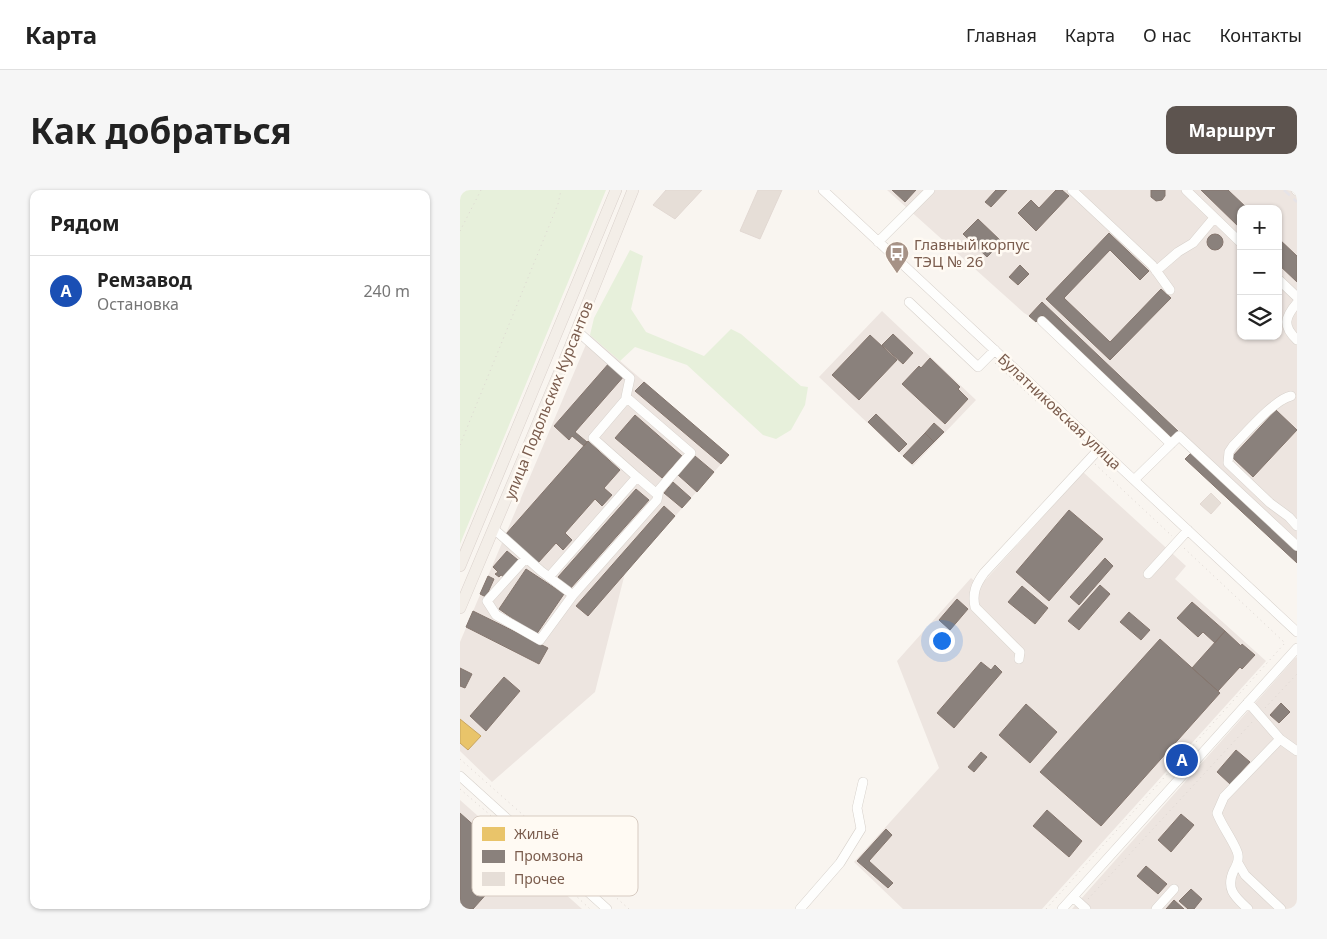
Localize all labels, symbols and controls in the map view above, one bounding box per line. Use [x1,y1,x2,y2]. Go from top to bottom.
text: Карта [25,18,97,51]
text: Главная [966,23,1037,47]
text: Карта [1065,23,1115,47]
text: О нас [1143,23,1191,47]
text: Контакты [1219,23,1302,47]
button: Маршрут [1166,106,1297,154]
text: Как добраться [30,107,292,154]
map controls [1237,205,1282,340]
button: + [1237,205,1282,250]
text: Рядом [50,209,120,237]
place label: Главный корпус ТЭЦ № 26 [914,234,1030,271]
bus stop icon: Главный корпус ТЭЦ № 26 [884,240,910,274]
button: − [1237,250,1282,295]
text: Ремзавод [97,267,192,293]
text: A [60,280,72,302]
text: 240 m [363,280,410,302]
text: Остановка [97,293,179,315]
button: layers [1237,295,1282,340]
street label: улица Подольских Курсантов [499,298,597,502]
street label: Булатниковская улица [994,348,1126,474]
your location [929,628,955,654]
pin: A [1166,741,1198,779]
legend [472,816,638,896]
text: Жильё [514,824,559,843]
text: Промзона [514,846,583,865]
text: Прочее [514,869,565,888]

